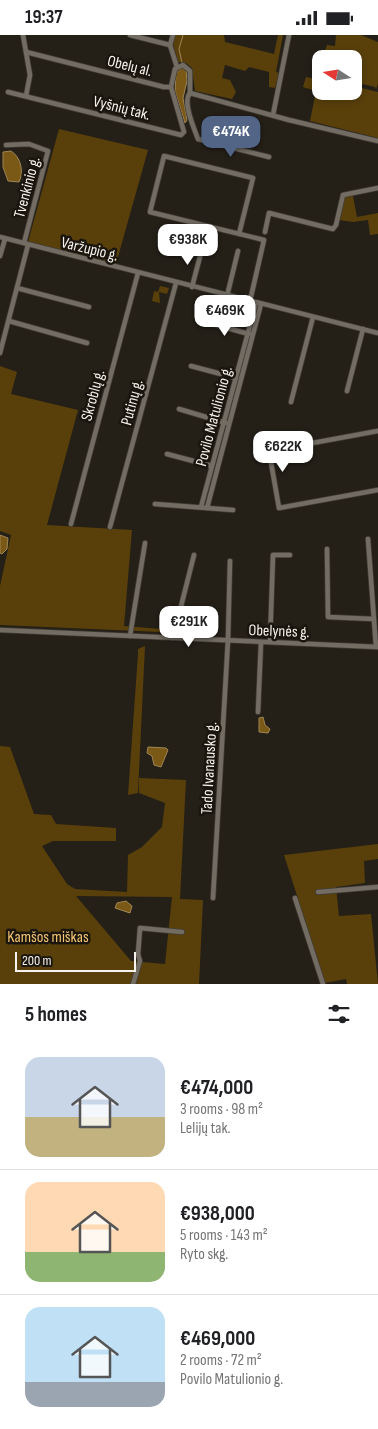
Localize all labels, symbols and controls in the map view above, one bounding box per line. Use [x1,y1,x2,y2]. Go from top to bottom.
text: 19:37 [25,6,63,29]
north arrow [312,50,362,100]
map controls [312,50,362,100]
street label: Obelų al. [105,52,154,81]
street label: Vyšnių tak. [91,92,152,125]
pin: €474K [196,115,266,158]
text: €474K [212,122,250,141]
street label: Tvenkinio g. [10,155,45,220]
pin: €938K [153,223,223,266]
text: €938K [169,230,207,249]
street label: Varžupio g. [59,233,120,266]
pin: €469K [190,295,260,337]
text: €469K [205,301,245,320]
street label: Povilo Matulionio g. [192,364,237,469]
street label: Skroblų g. [78,368,109,423]
street label: Putinų g. [117,377,148,427]
pin: €622K [248,431,318,473]
text: €622K [264,437,302,456]
pin: €291K [154,605,224,648]
text: €291K [170,612,208,631]
street label: Obelynės g. [248,621,310,642]
street label: Tado Ivanausko g. [198,721,221,815]
park label: Kamšos miškas [7,928,89,947]
scale bar [15,949,136,972]
text: 200 m [22,952,51,969]
icon: filters [325,1000,353,1028]
text: 5 homes [25,1002,87,1027]
text: €474,000 [180,1075,253,1100]
icon: home [65,1077,125,1137]
text: 3 rooms · 98 m² [180,1100,263,1119]
text: Lelijų tak. [180,1119,231,1138]
text: €938,000 [180,1201,255,1226]
icon: home [65,1202,125,1262]
text: 5 rooms · 143 m² [180,1226,268,1245]
text: Ryto skg. [180,1245,228,1264]
text: €469,000 [180,1326,255,1351]
icon: home [65,1327,125,1387]
text: 2 rooms · 72 m² [180,1351,262,1370]
text: Povilo Matulionio g. [180,1370,283,1389]

